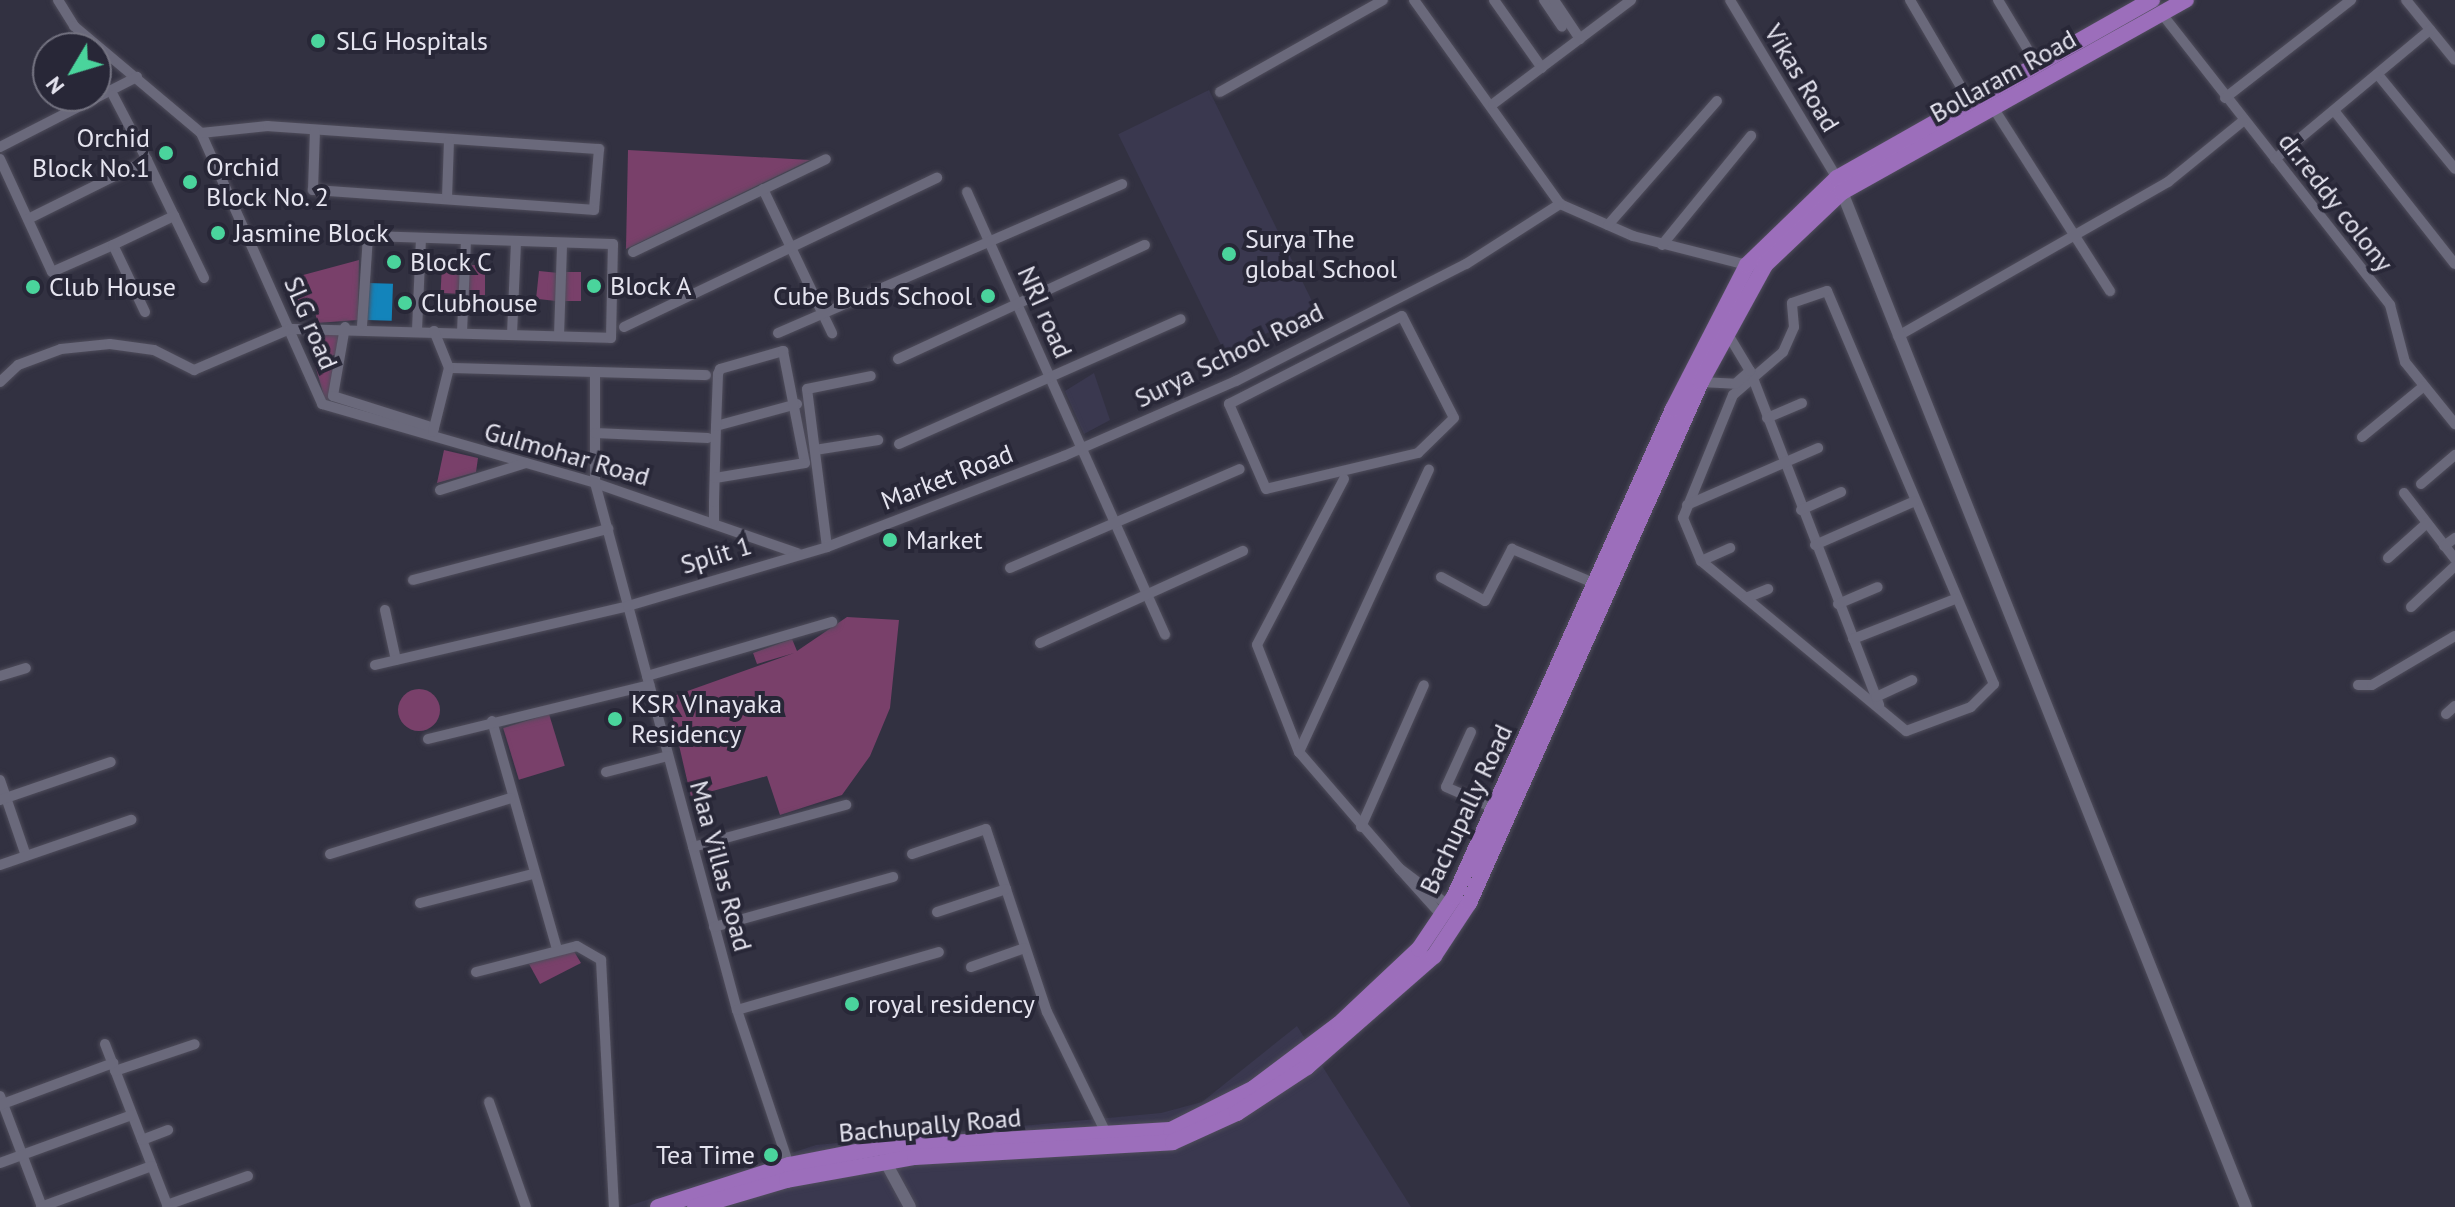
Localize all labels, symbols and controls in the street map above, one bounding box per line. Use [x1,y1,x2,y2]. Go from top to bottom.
street label: Vikas Road [1758,19,1846,137]
street label: Bollaram Road [1925,23,2081,129]
place label: SLG Hospitals [336,25,488,57]
marker: SLG Hospitals [307,30,329,52]
north arrow [32,32,112,112]
text: N [39,71,70,100]
place label: Orchid Block No.1 [31,122,150,184]
street label: dr.reddy colony [2272,126,2400,278]
marker: Orchid Block No.1 [157,144,175,162]
place label: Orchid Block No. 2 [206,151,332,212]
marker: Orchid Block No. 2 [181,173,199,191]
place label: Jasmine Block [234,217,389,249]
place label: Surya The global School [1245,223,1397,284]
marker: Jasmine Block [209,224,227,242]
marker: Surya The global School [1220,245,1238,263]
place label: Block C [410,246,493,278]
marker: Block C [385,253,403,271]
street label: NRI road [1011,261,1079,363]
place label: Block A [610,270,693,302]
place label: Club House [49,271,176,303]
street label: SLG road [277,272,345,374]
marker: Block A [585,277,603,295]
marker: Club House [24,278,42,296]
place label: Cube Buds School [773,280,972,312]
place label: Clubhouse [421,287,538,319]
marker: Cube Buds School [979,287,997,305]
marker: Clubhouse [396,294,414,312]
street label: Surya School Road [1130,296,1328,414]
street label: Gulmohar Road [481,416,653,492]
street label: Market Road [877,438,1017,516]
place label: Market [906,524,982,556]
street label: Split 1 [677,530,755,580]
marker: Market [881,531,899,549]
place label: KSR VInayaka Residency [631,688,783,750]
marker: KSR VInayaka Residency [606,710,624,728]
street label: Bachupally Road [1413,719,1519,899]
street label: Maa Villas Road [683,777,759,955]
place label: royal residency [868,988,1035,1020]
marker: royal residency [843,995,861,1013]
street label: Bachupally Road [837,1101,1023,1149]
place label: Tea Time [655,1139,755,1171]
marker: Tea Time [762,1146,780,1164]

